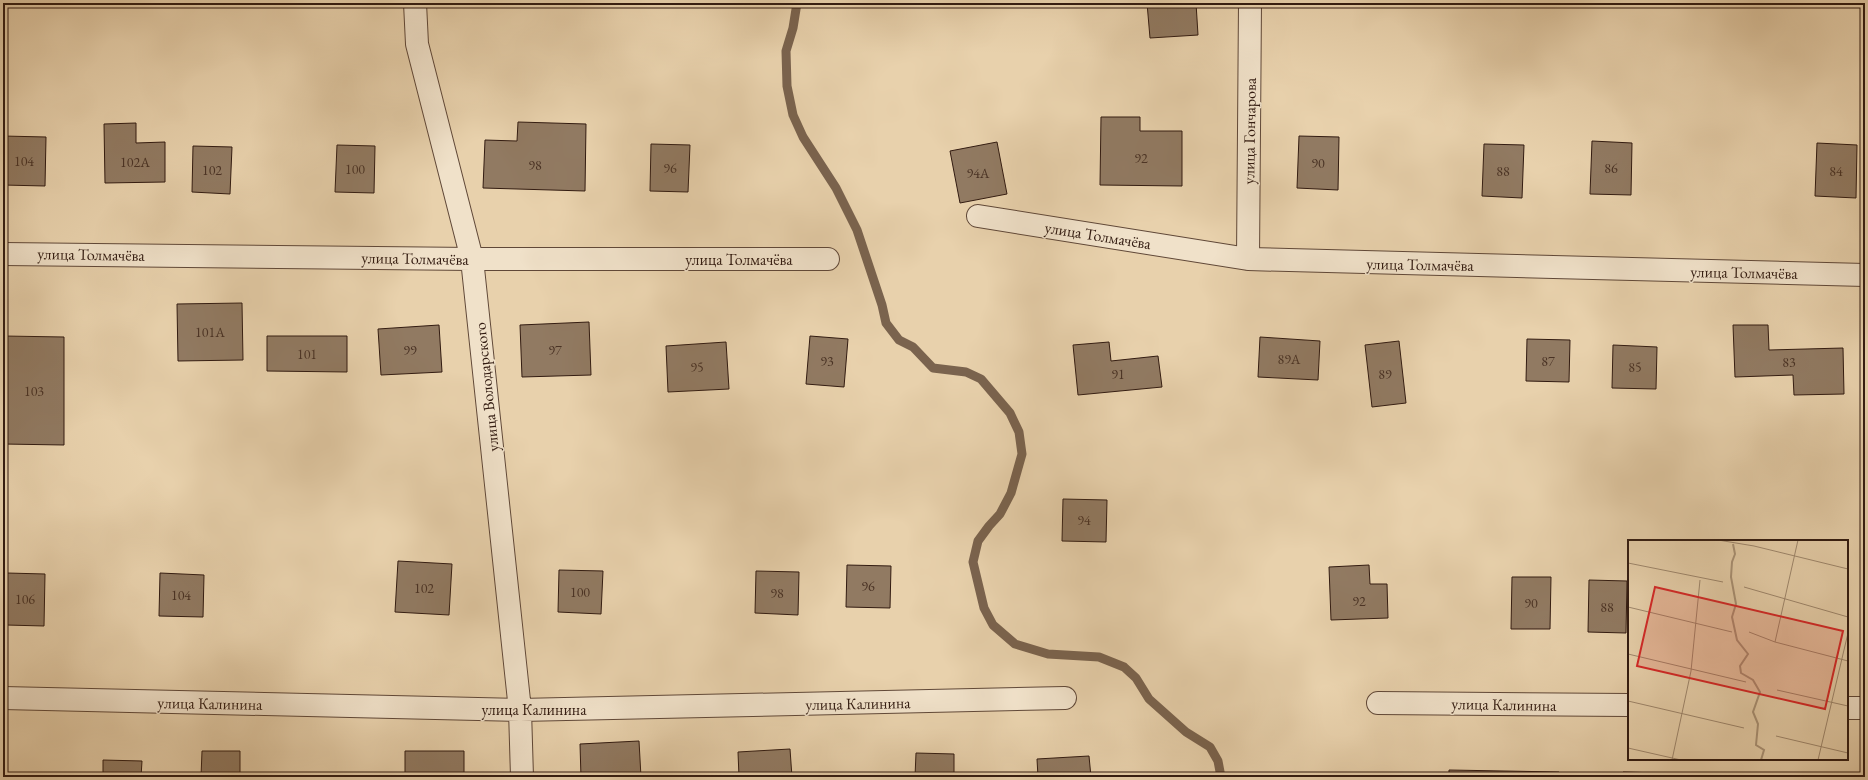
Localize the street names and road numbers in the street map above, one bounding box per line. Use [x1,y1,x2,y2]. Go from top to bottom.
street label: улица Гончарова [1238,77,1261,184]
street label: улица Толмачёва [1043,217,1153,254]
street label: улица Толмачёва [37,243,146,266]
street label: улица Толмачёва [361,247,470,270]
street label: улица Толмачёва [685,249,793,270]
street label: улица Толмачёва [1366,253,1475,276]
street label: улица Толмачёва [1690,261,1799,284]
street label: улица Володарского [469,321,504,453]
street label: улица Калинина [157,692,263,715]
street label: улица Калинина [805,692,911,715]
street label: улица Калинина [1451,693,1557,716]
street label: улица Калинина [481,699,587,720]

